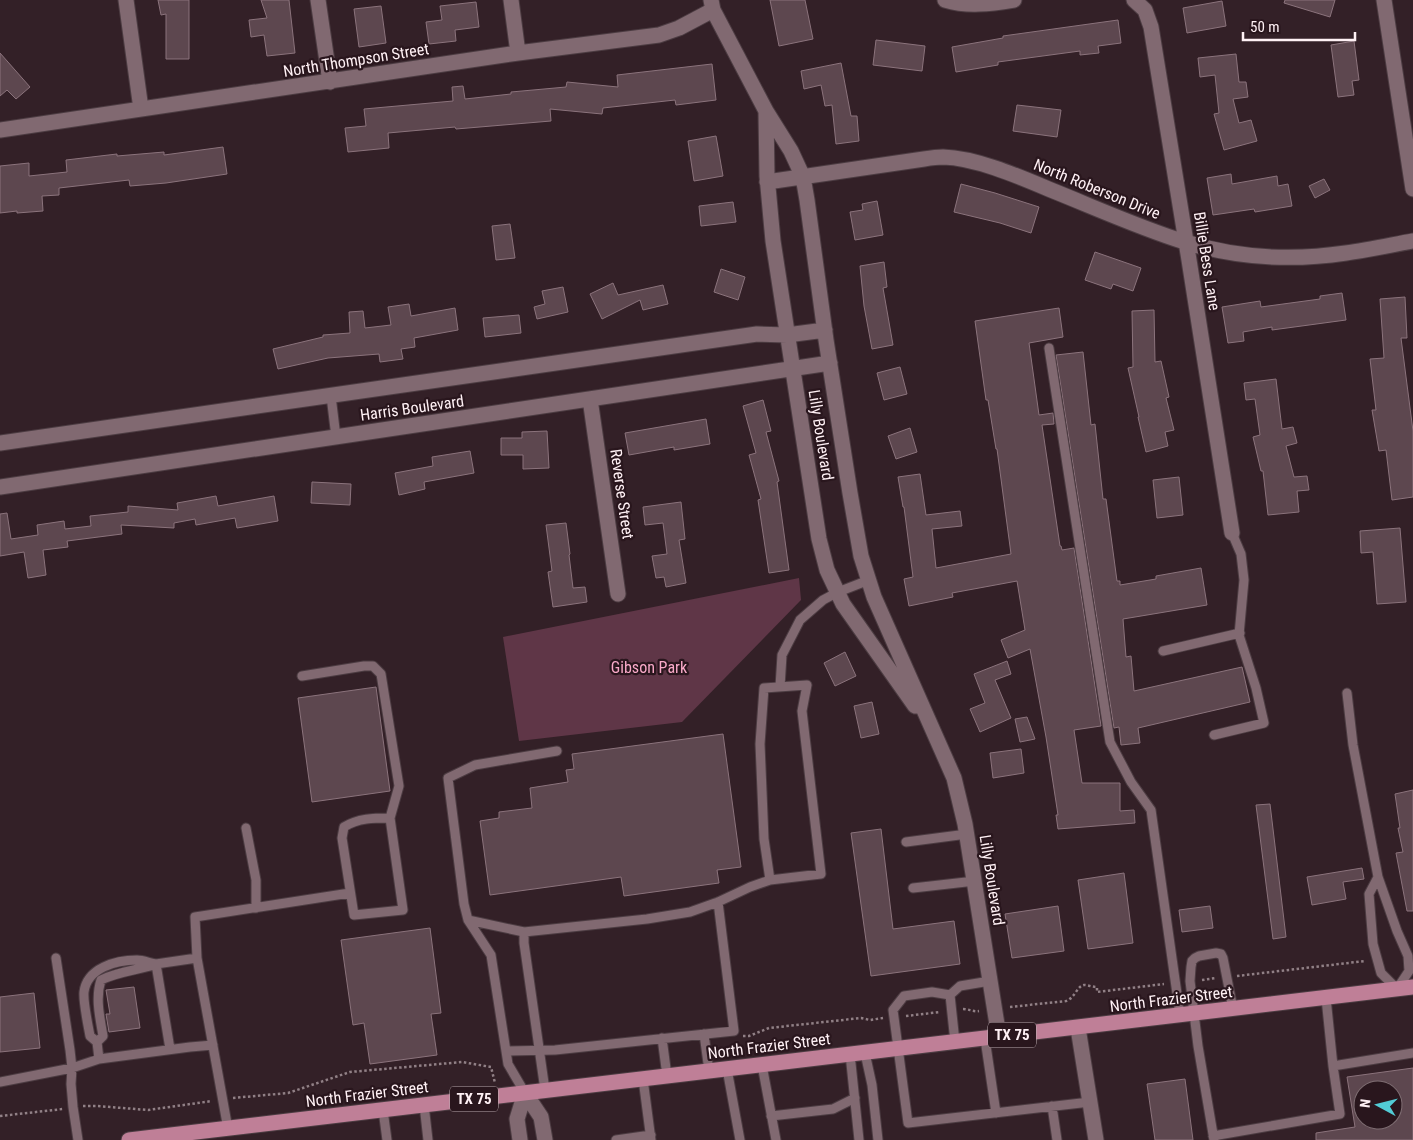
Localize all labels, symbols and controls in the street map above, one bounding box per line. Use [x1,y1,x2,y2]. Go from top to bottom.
scale bar [1243,10,1356,42]
text: 50 m [1250,18,1280,36]
street label: North Thompson Street [282,39,430,81]
street label: North Roberson Drive [1031,155,1163,223]
street label: Billie Bess Lane [1190,210,1224,312]
street label: Lilly Boulevard [804,388,838,482]
street label: Harris Boulevard [359,391,465,425]
street label: Reverse Street [606,448,638,541]
park label: Gibson Park [611,658,688,677]
street label: Lilly Boulevard [975,833,1009,927]
street label: North Frazier Street [1109,982,1234,1016]
road number: TX 75 [988,1022,1036,1048]
street label: North Frazier Street [707,1029,832,1063]
street label: North Frazier Street [305,1077,430,1111]
north arrow [1353,1080,1403,1130]
road number: TX 75 [450,1086,498,1112]
text: N [1357,1098,1374,1109]

